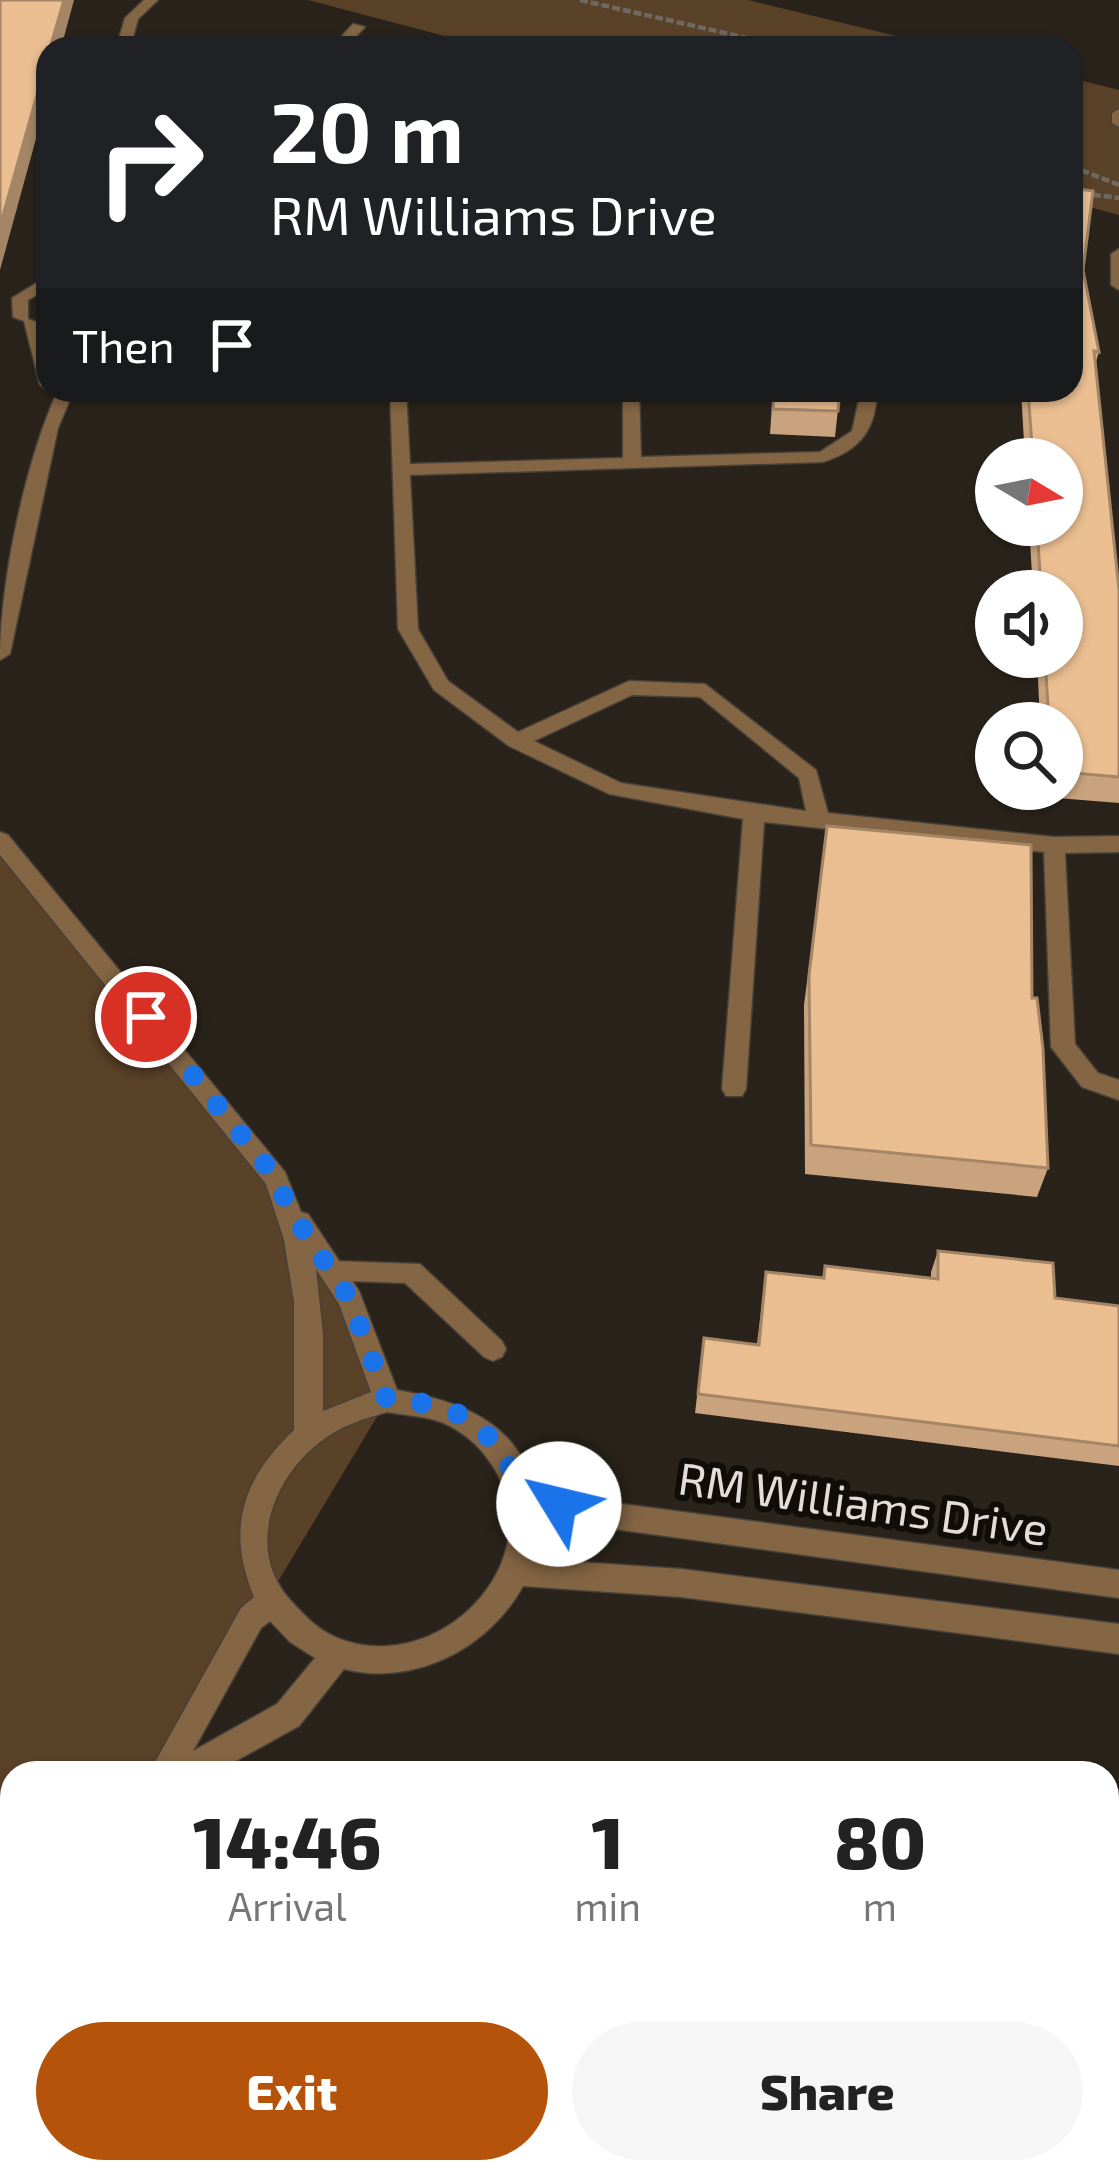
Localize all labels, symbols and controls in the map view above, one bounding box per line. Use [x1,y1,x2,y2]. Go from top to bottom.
text: 20 m [270,79,464,180]
icon: right [72,84,228,240]
text: RM Williams Drive [270,181,717,246]
icon: arrive [199,312,265,378]
text: Then [72,318,175,372]
north arrow [975,438,1083,546]
map controls [975,438,1083,810]
button: sound [975,570,1083,678]
button: search [975,702,1083,810]
pin [95,966,197,1068]
icon: arrive [113,984,179,1050]
position arrow [496,1441,622,1567]
street label: RM Williams Drive [675,1449,1051,1555]
text: 14:46 [193,1797,381,1883]
text: 1 [591,1797,624,1883]
text: 80 [834,1797,926,1883]
text: Arrival [228,1882,347,1929]
text: min [574,1882,641,1929]
text: m [863,1882,897,1929]
button: Exit [36,2022,548,2160]
button: Share [572,2022,1083,2160]

